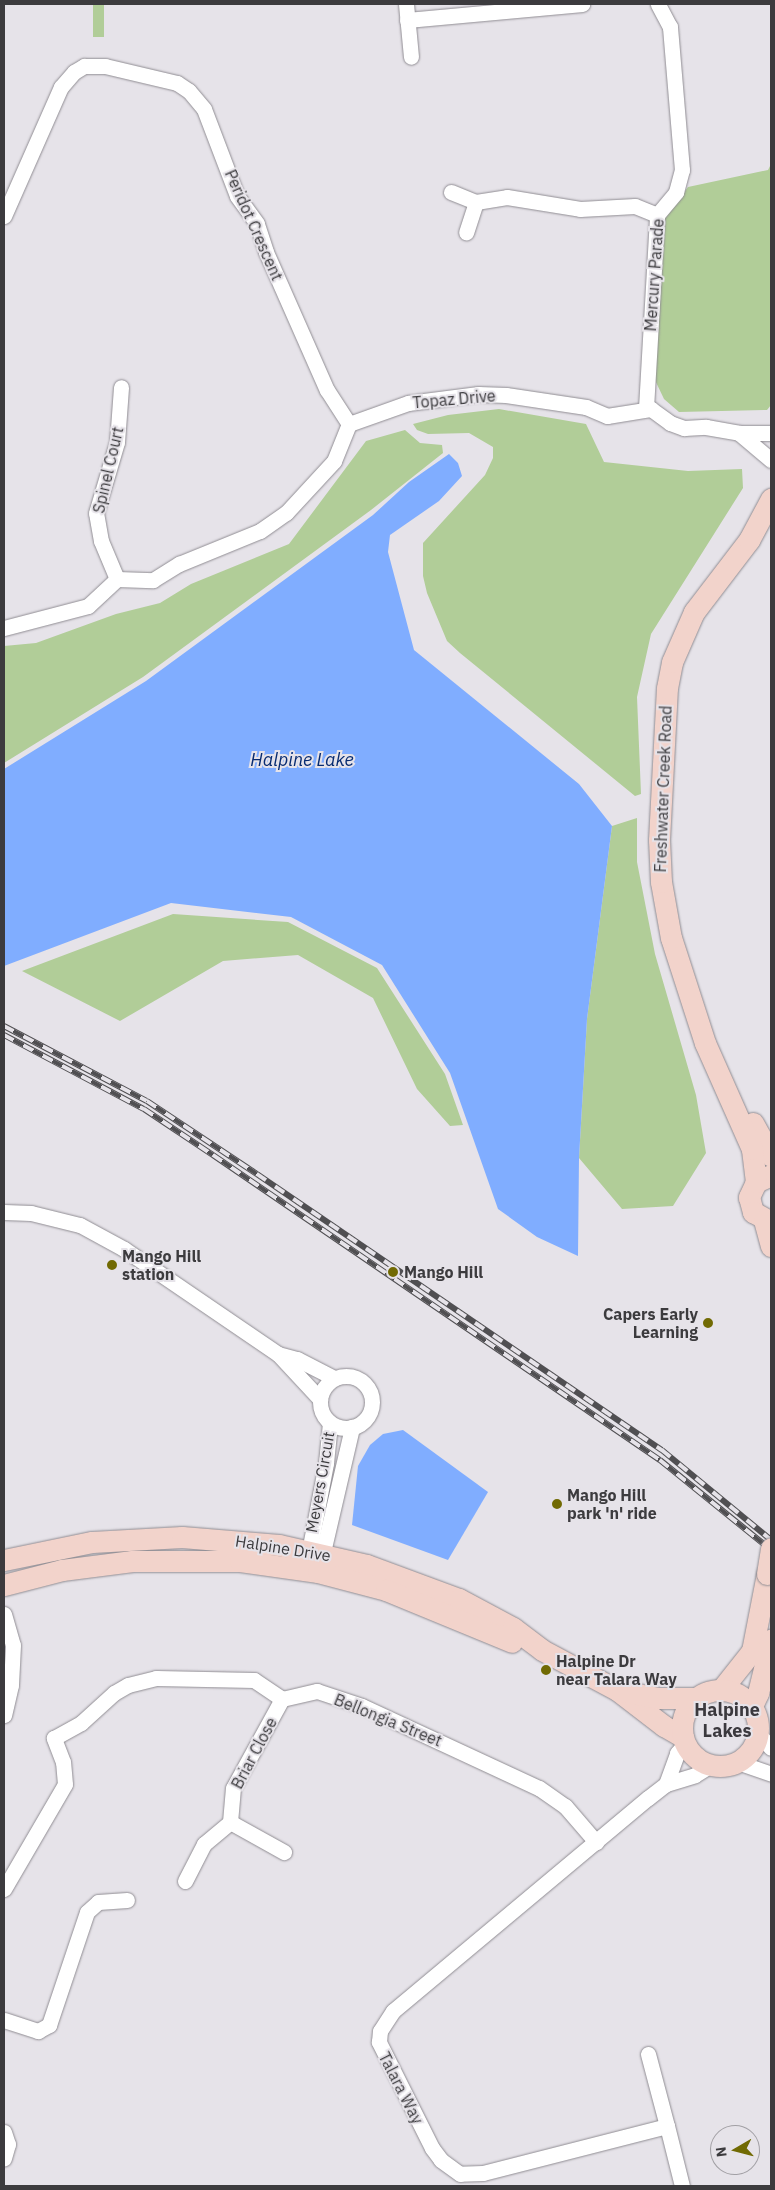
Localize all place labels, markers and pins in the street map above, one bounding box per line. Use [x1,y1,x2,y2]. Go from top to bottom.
place label: Mango Hill station [122,1246,201,1284]
marker: Mango Hill station [106,1259,118,1271]
place label: Mango Hill [404,1262,483,1282]
marker: Mango Hill [386,1265,400,1279]
place label: Capers Early Learning [603,1304,698,1342]
marker: Capers Early Learning [702,1317,714,1329]
place label: Mango Hill park 'n' ride [567,1485,657,1523]
marker: Mango Hill park 'n' ride [551,1498,563,1510]
place label: Halpine Dr near Talara Way [556,1651,677,1689]
marker: Halpine Dr near Talara Way [540,1664,552,1676]

